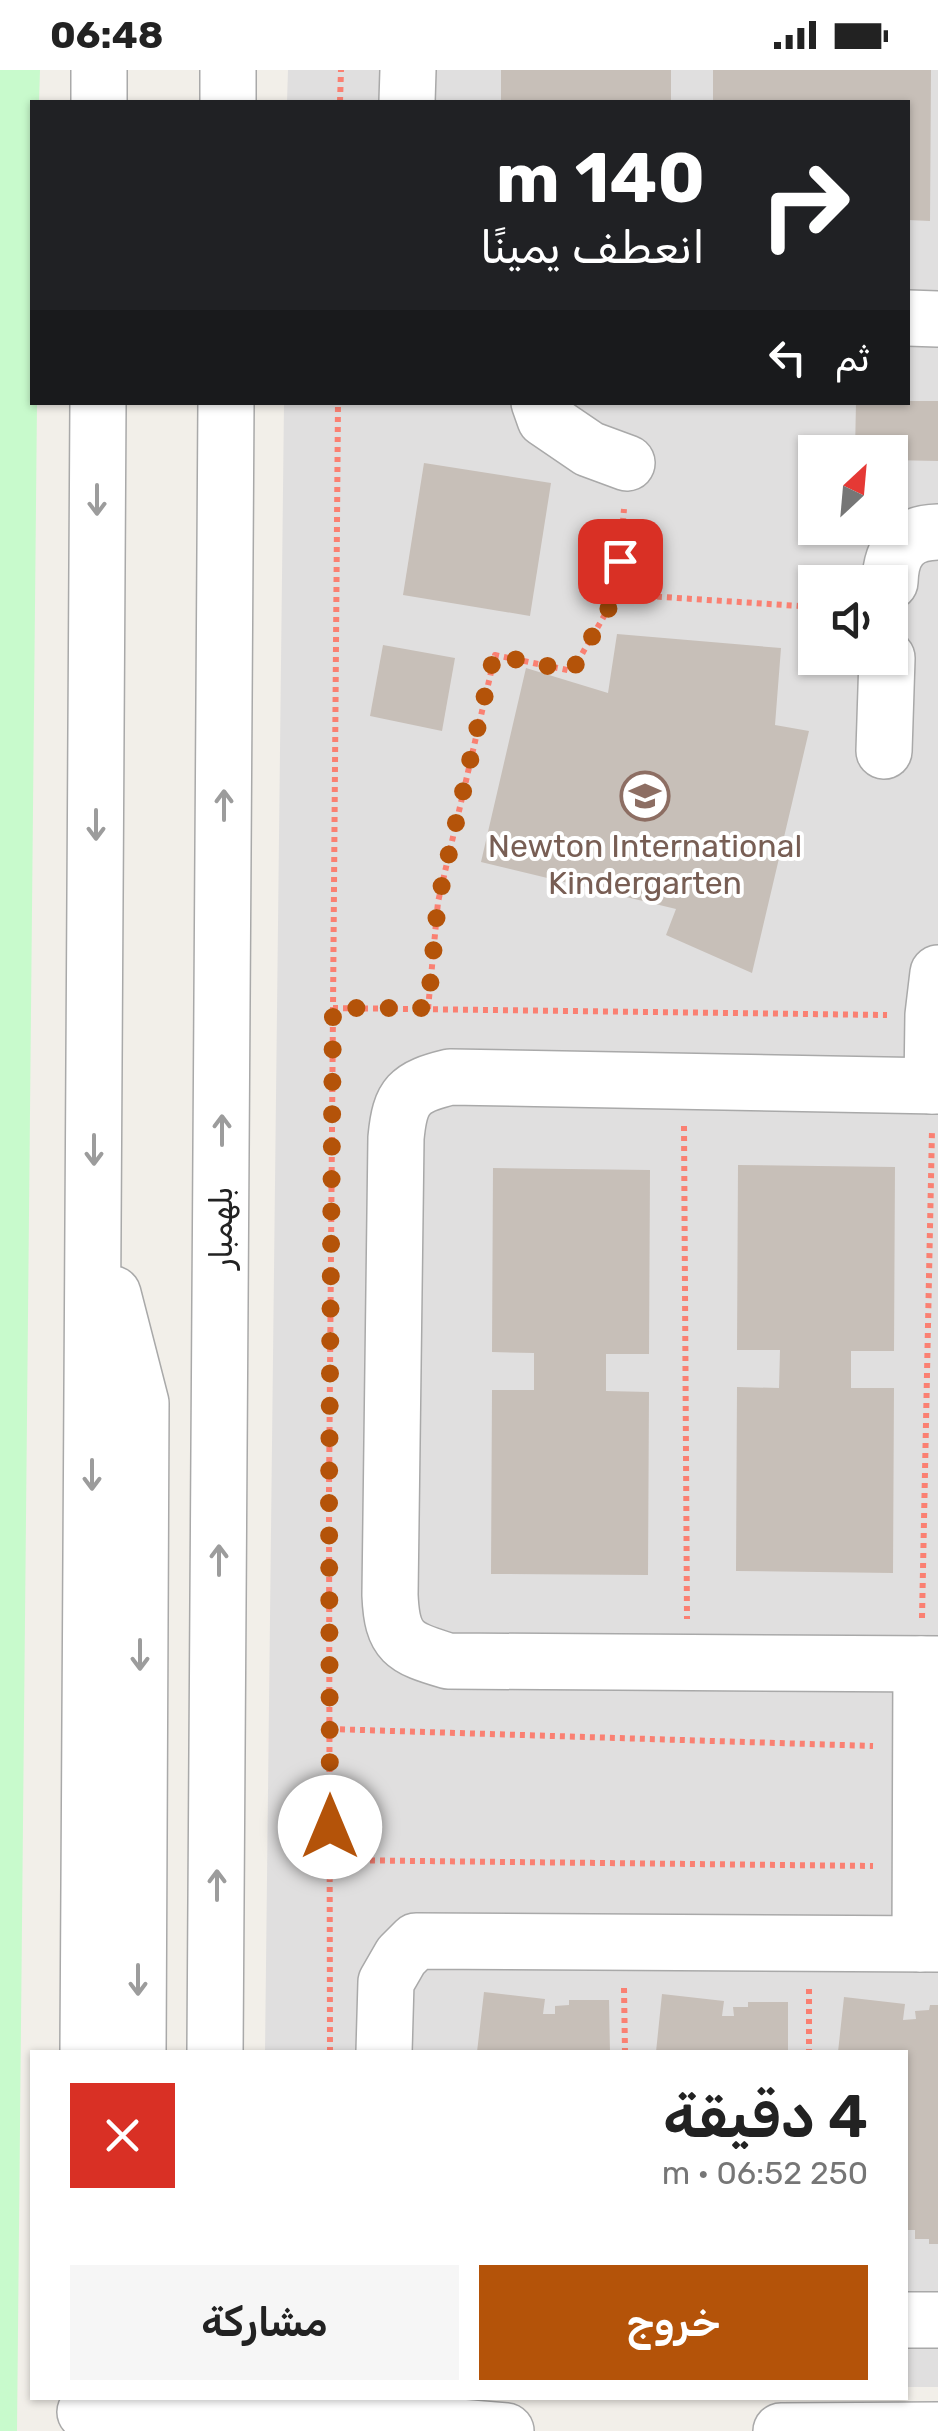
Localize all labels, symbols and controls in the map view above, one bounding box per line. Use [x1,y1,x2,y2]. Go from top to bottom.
text: 06:48 [50,12,163,58]
text: 140 m [496,137,705,220]
icon: right [740,140,870,270]
text: انعطف يمينًا [480,221,705,274]
icon: left [760,330,815,385]
text: ثم [835,335,870,381]
north arrow [798,435,908,545]
map controls [798,435,908,675]
one-way arrow [88,482,106,515]
pin [578,519,663,604]
icon: arrive [593,534,648,589]
button: sound [798,565,908,675]
school or university icon: Newton International Kindergarten [619,770,671,822]
one-way arrow [214,790,234,822]
one-way arrow [86,808,105,840]
place label: Newton International Kindergarten [488,827,802,902]
one-way arrow [212,1115,232,1148]
one-way arrow [84,1132,104,1165]
street label: بلهمبار [202,1187,240,1271]
one-way arrow [82,1458,102,1490]
one-way arrow [210,1545,228,1578]
one-way arrow [130,1638,149,1670]
position arrow [278,1775,382,1879]
one-way arrow [208,1870,226,1902]
one-way arrow [128,1962,148,1995]
text: 4 دقيقة [663,2081,868,2152]
button: close [70,2083,175,2188]
text: 250 m · 06:52 [662,2154,868,2192]
button: مشاركة [70,2265,459,2380]
button: خروج [479,2265,868,2380]

